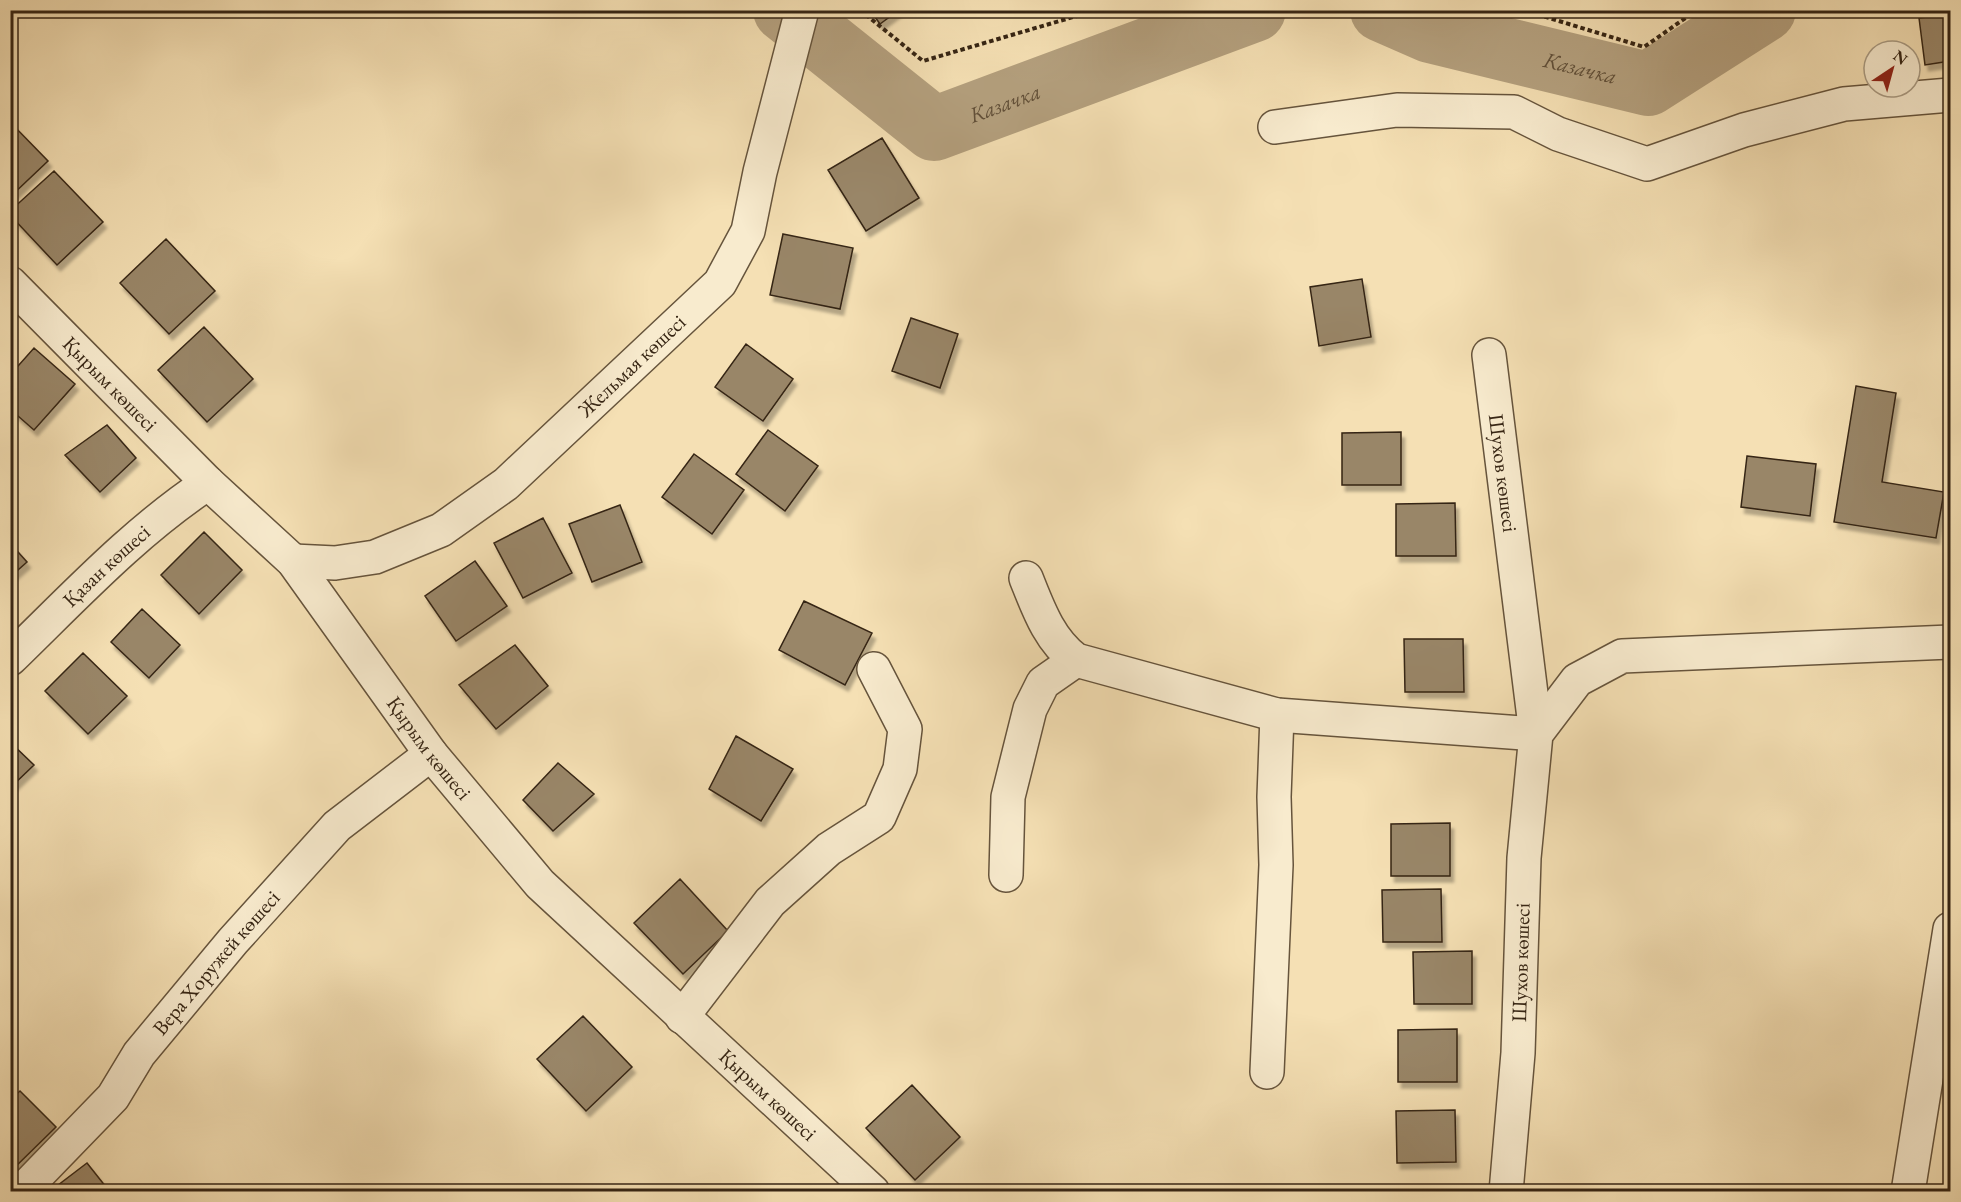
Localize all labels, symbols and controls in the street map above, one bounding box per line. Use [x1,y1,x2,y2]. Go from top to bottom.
north arrow [1862,39,1922,99]
water label: Казачка [1540,45,1620,91]
text: N [1889,45,1912,70]
water label: Казачка [964,77,1045,130]
street label: Жельмая көшесі [571,308,691,423]
street label: Қырым көшесі [57,330,164,437]
street label: Шухов көшесі [1483,412,1524,534]
street label: Қазан көшесі [57,518,155,613]
street label: Қырым көшесі [381,690,478,805]
street label: Вера Хоружей көшесі [146,884,285,1041]
street label: Шухов көшесі [1505,903,1536,1023]
street label: Қырым көшесі [713,1042,823,1146]

